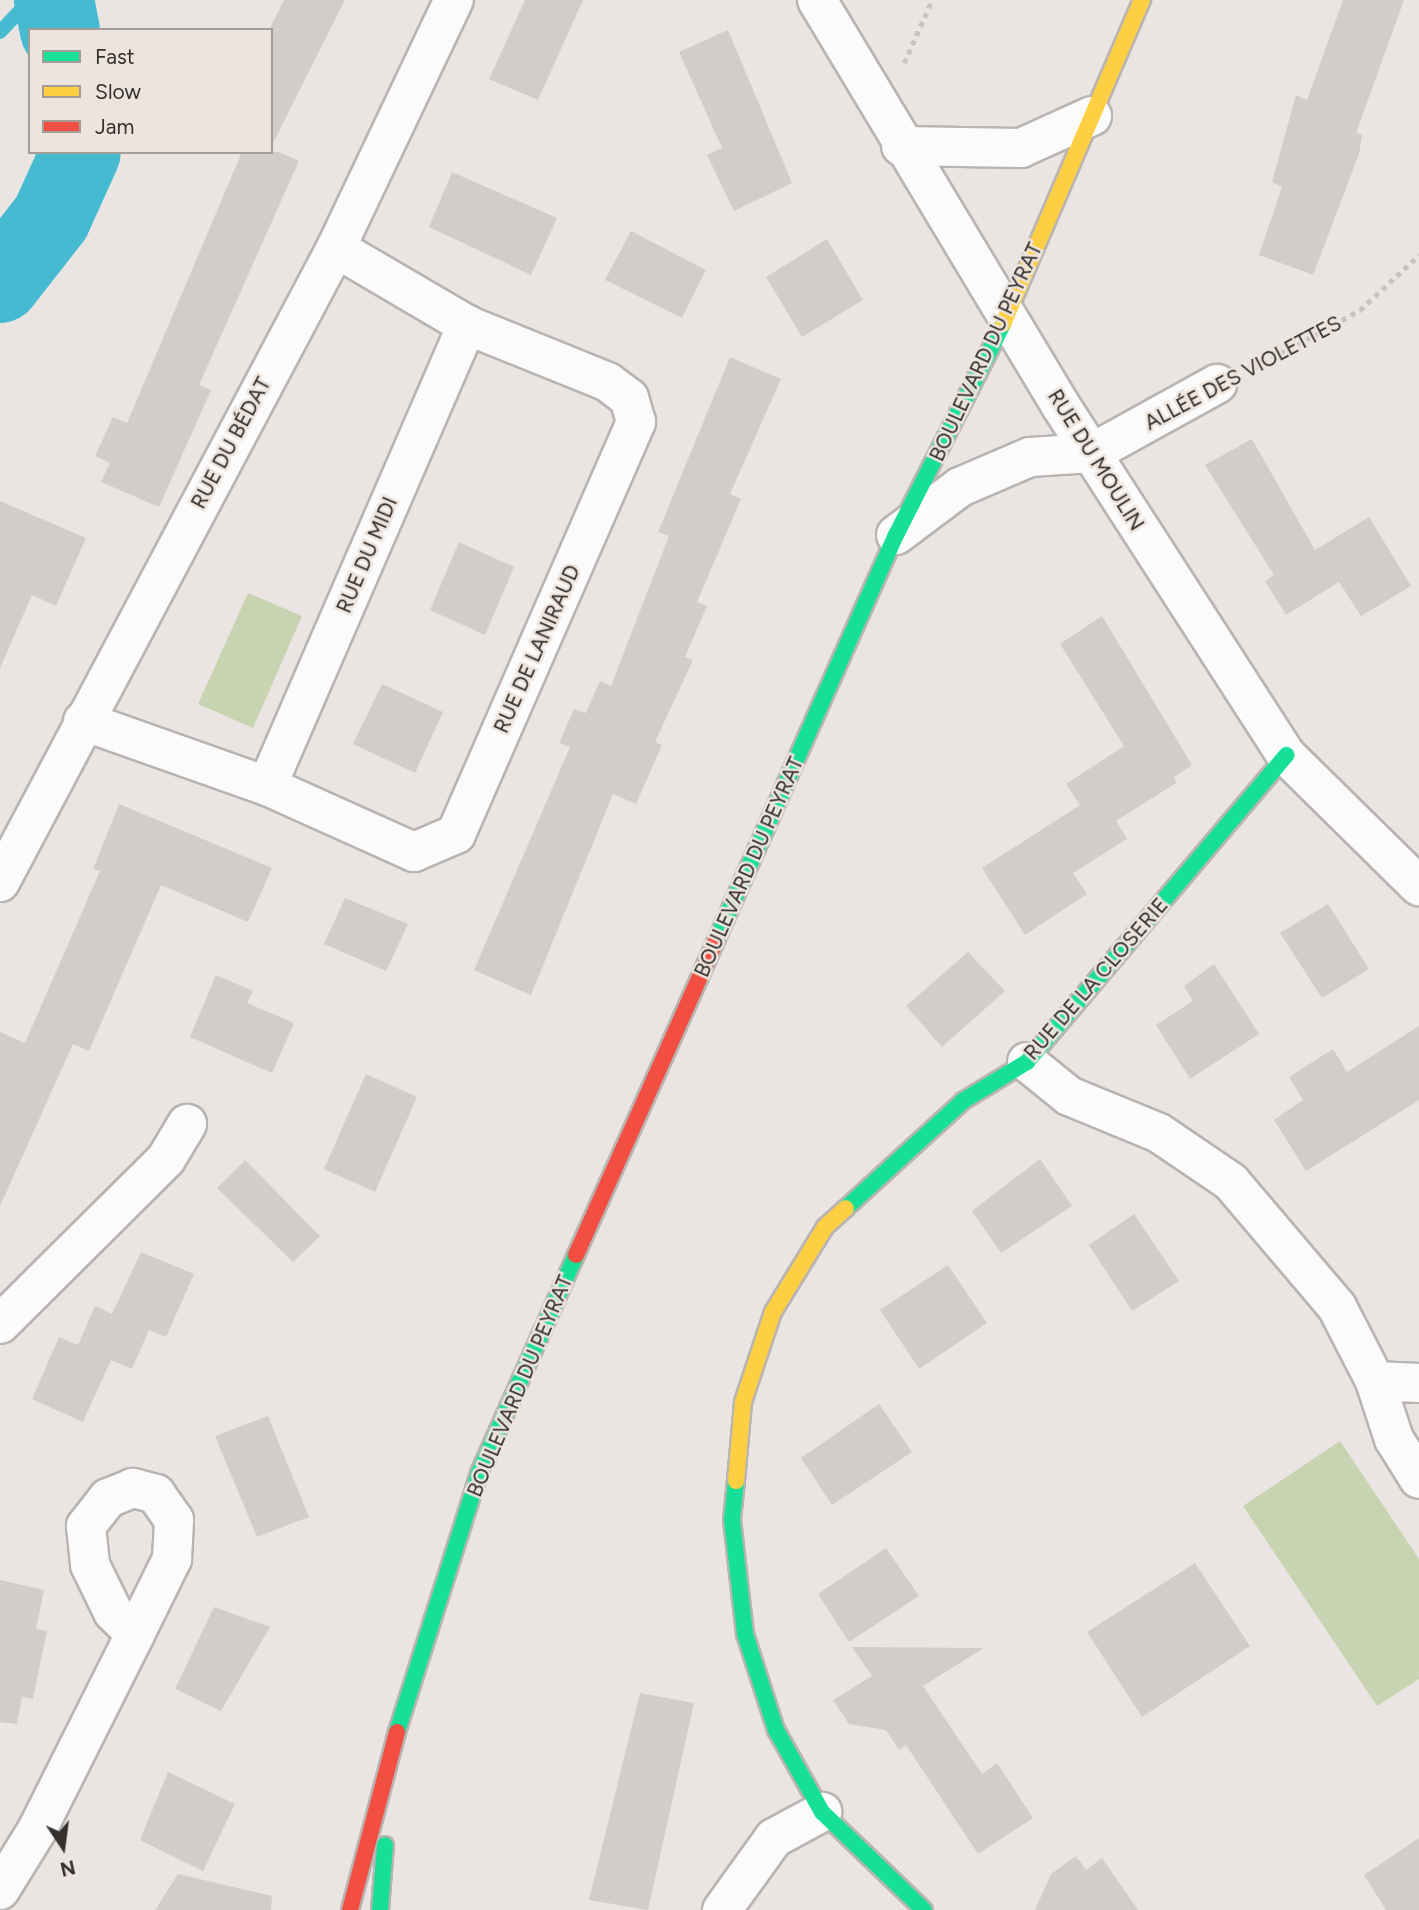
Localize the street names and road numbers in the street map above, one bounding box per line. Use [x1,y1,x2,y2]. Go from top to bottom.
street label: BOULEVARD DU PEYRAT [924,239,1048,465]
street label: ALLÉE DES VIOLETTES [1140,310,1346,436]
street label: RUE DU BÉDAT [186,373,276,513]
street label: RUE DU MOULIN [1042,385,1150,535]
street label: RUE DU MIDI [331,493,403,617]
street label: RUE DE LANIRAUD [489,561,585,737]
street label: BOULEVARD DU PEYRAT [689,753,809,981]
street label: RUE DE LA CLOSERIE [1019,893,1173,1065]
street label: BOULEVARD DU PEYRAT [462,1271,578,1501]

